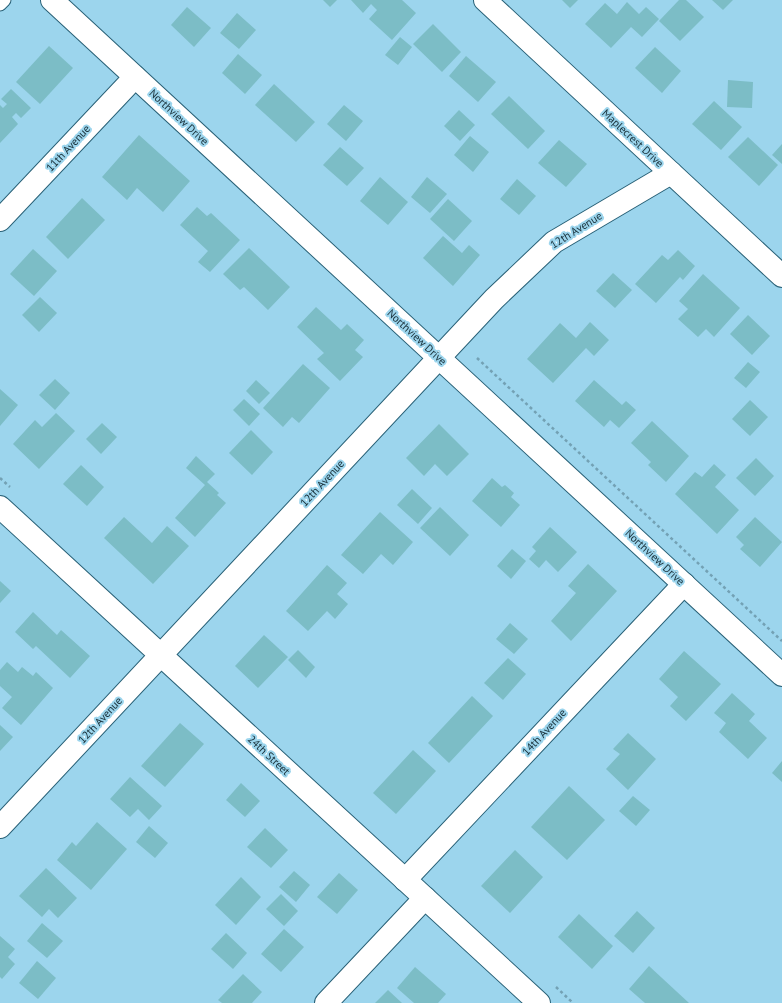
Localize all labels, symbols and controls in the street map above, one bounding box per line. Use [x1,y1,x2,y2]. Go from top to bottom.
street label: Northview Drive [146,86,212,148]
street label: Maplecrest Drive [599,106,667,170]
street label: 11th Avenue [43,121,93,174]
street label: 12th Avenue [547,208,605,251]
street label: Northview Drive [384,306,450,368]
street label: 12th Avenue [297,456,347,509]
street label: Northview Drive [622,526,688,588]
street label: 12th Avenue [75,693,125,746]
street label: 14th Avenue [519,705,569,758]
street label: 24th Street [245,732,293,778]

